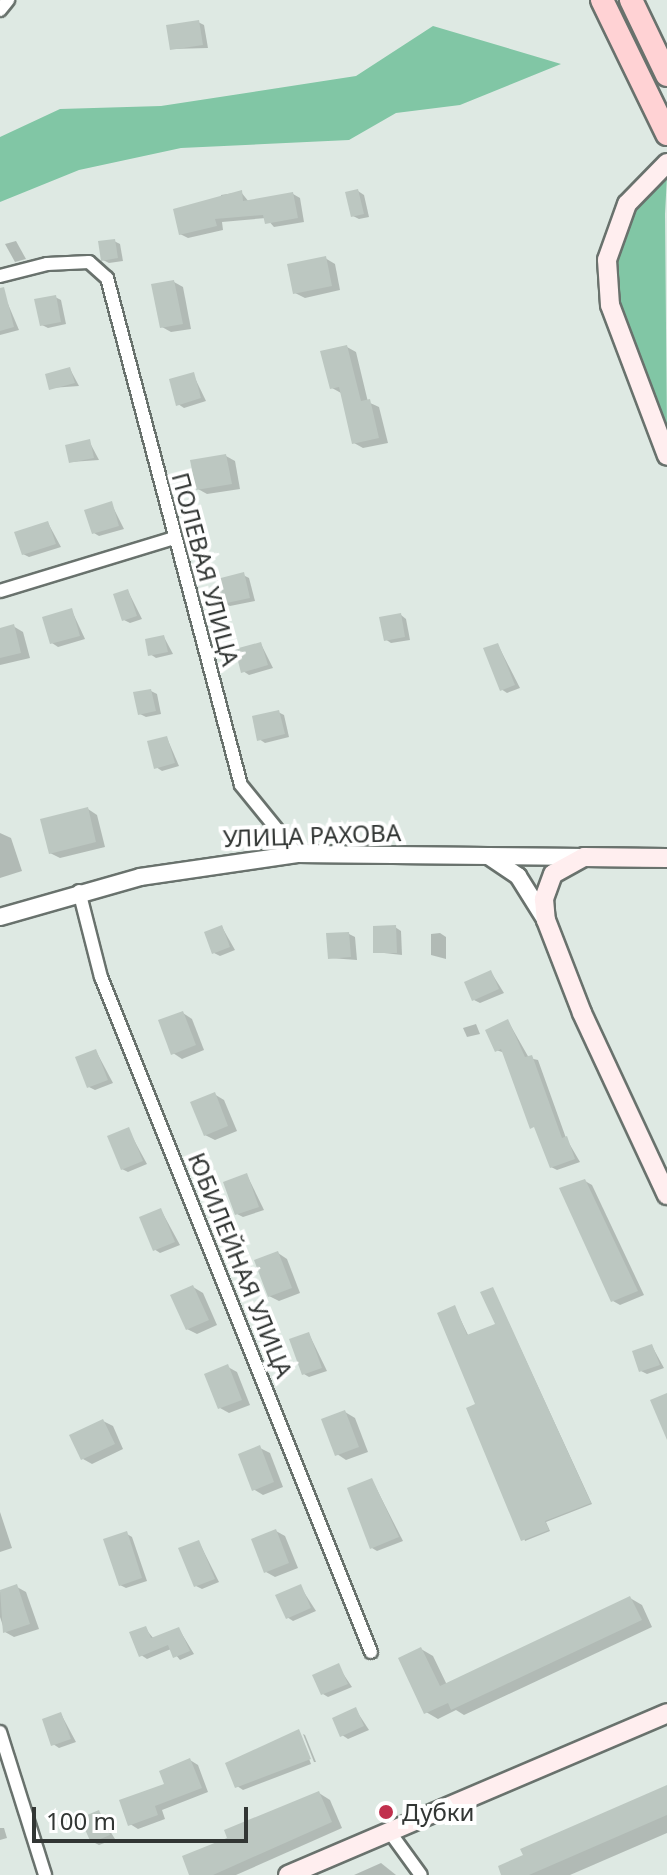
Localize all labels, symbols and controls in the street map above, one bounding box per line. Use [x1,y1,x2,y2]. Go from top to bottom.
street label: ПОЛЕВАЯ УЛИЦА [166,469,246,669]
street label: УЛИЦА РАХОВА [222,817,402,853]
street label: ЮБИЛЕЙНАЯ УЛИЦА [183,1148,299,1382]
scale bar [36,1791,252,1841]
place label: Дубки [402,1798,474,1826]
marker: Дубки [377,1803,395,1821]
text: 100 m [46,1804,116,1837]

